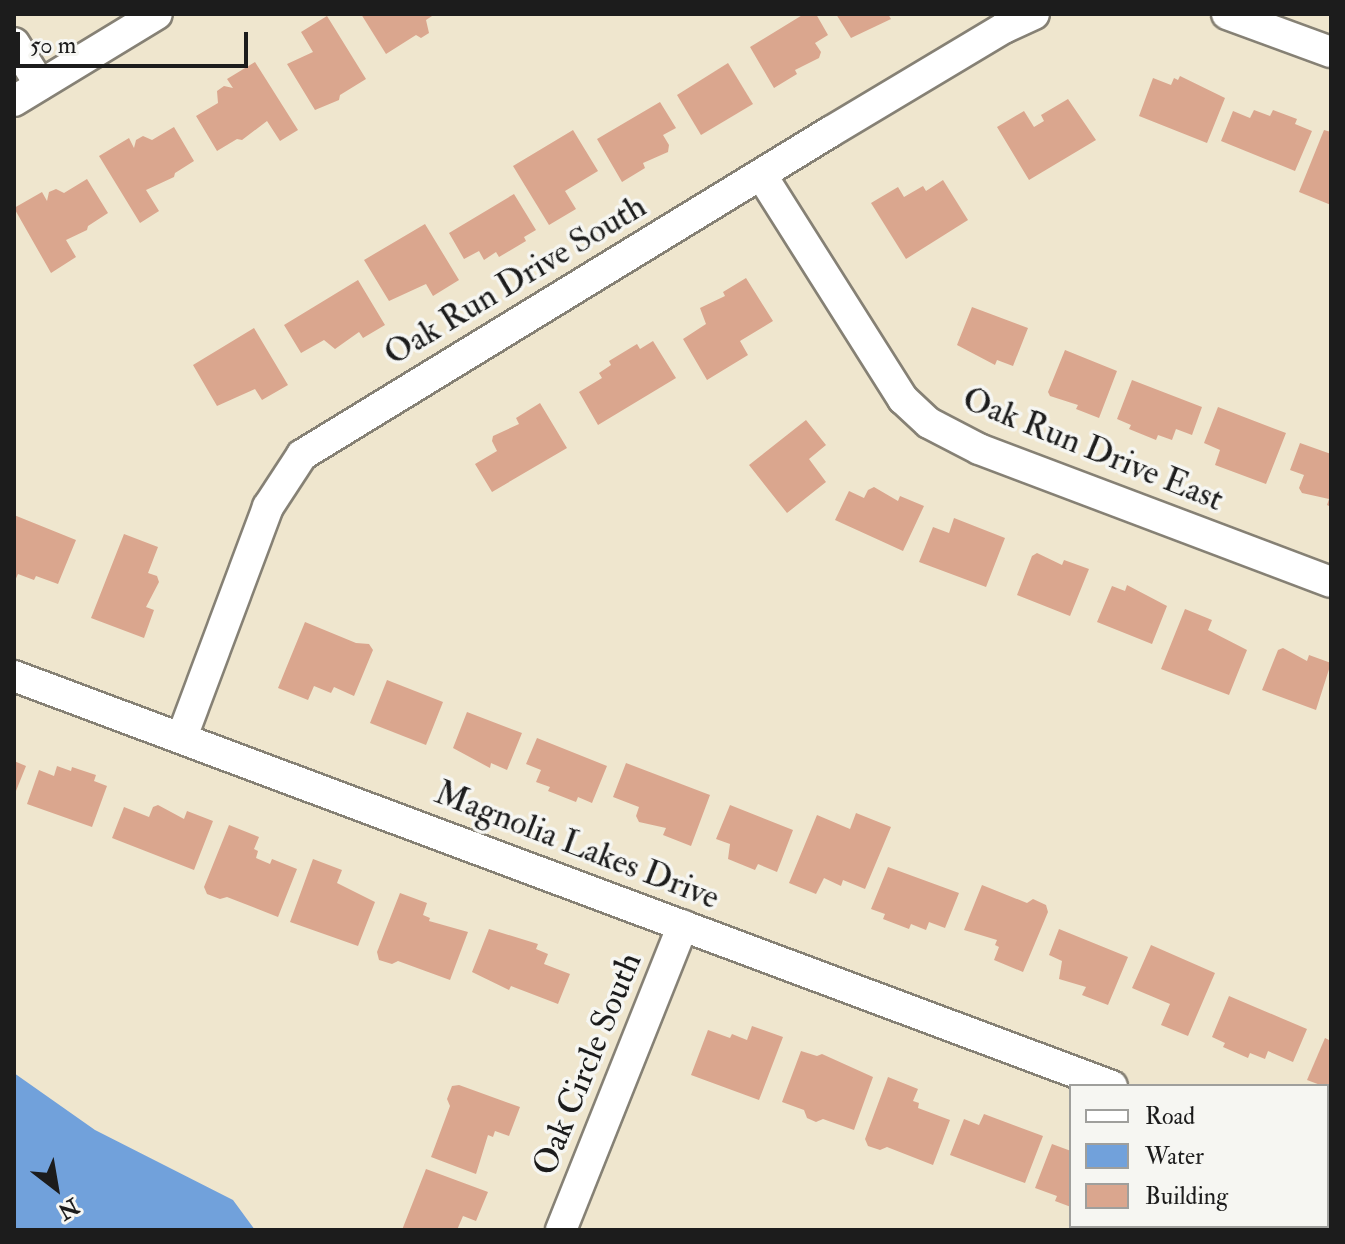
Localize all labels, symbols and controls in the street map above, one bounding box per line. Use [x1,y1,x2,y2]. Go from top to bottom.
scale bar [20,16,252,66]
text: 50 m [30,30,76,61]
street label: Oak Run Drive South [377,186,653,374]
street label: Oak Run Drive East [957,378,1229,520]
street label: Magnolia Lakes Drive [429,772,725,918]
street label: Oak Circle South [524,947,650,1181]
legend [1069,1084,1329,1228]
text: Road [1145,1101,1195,1132]
text: Water [1145,1141,1204,1172]
north arrow [16,1148,96,1228]
text: Building [1145,1181,1228,1212]
text: N [53,1191,84,1226]

